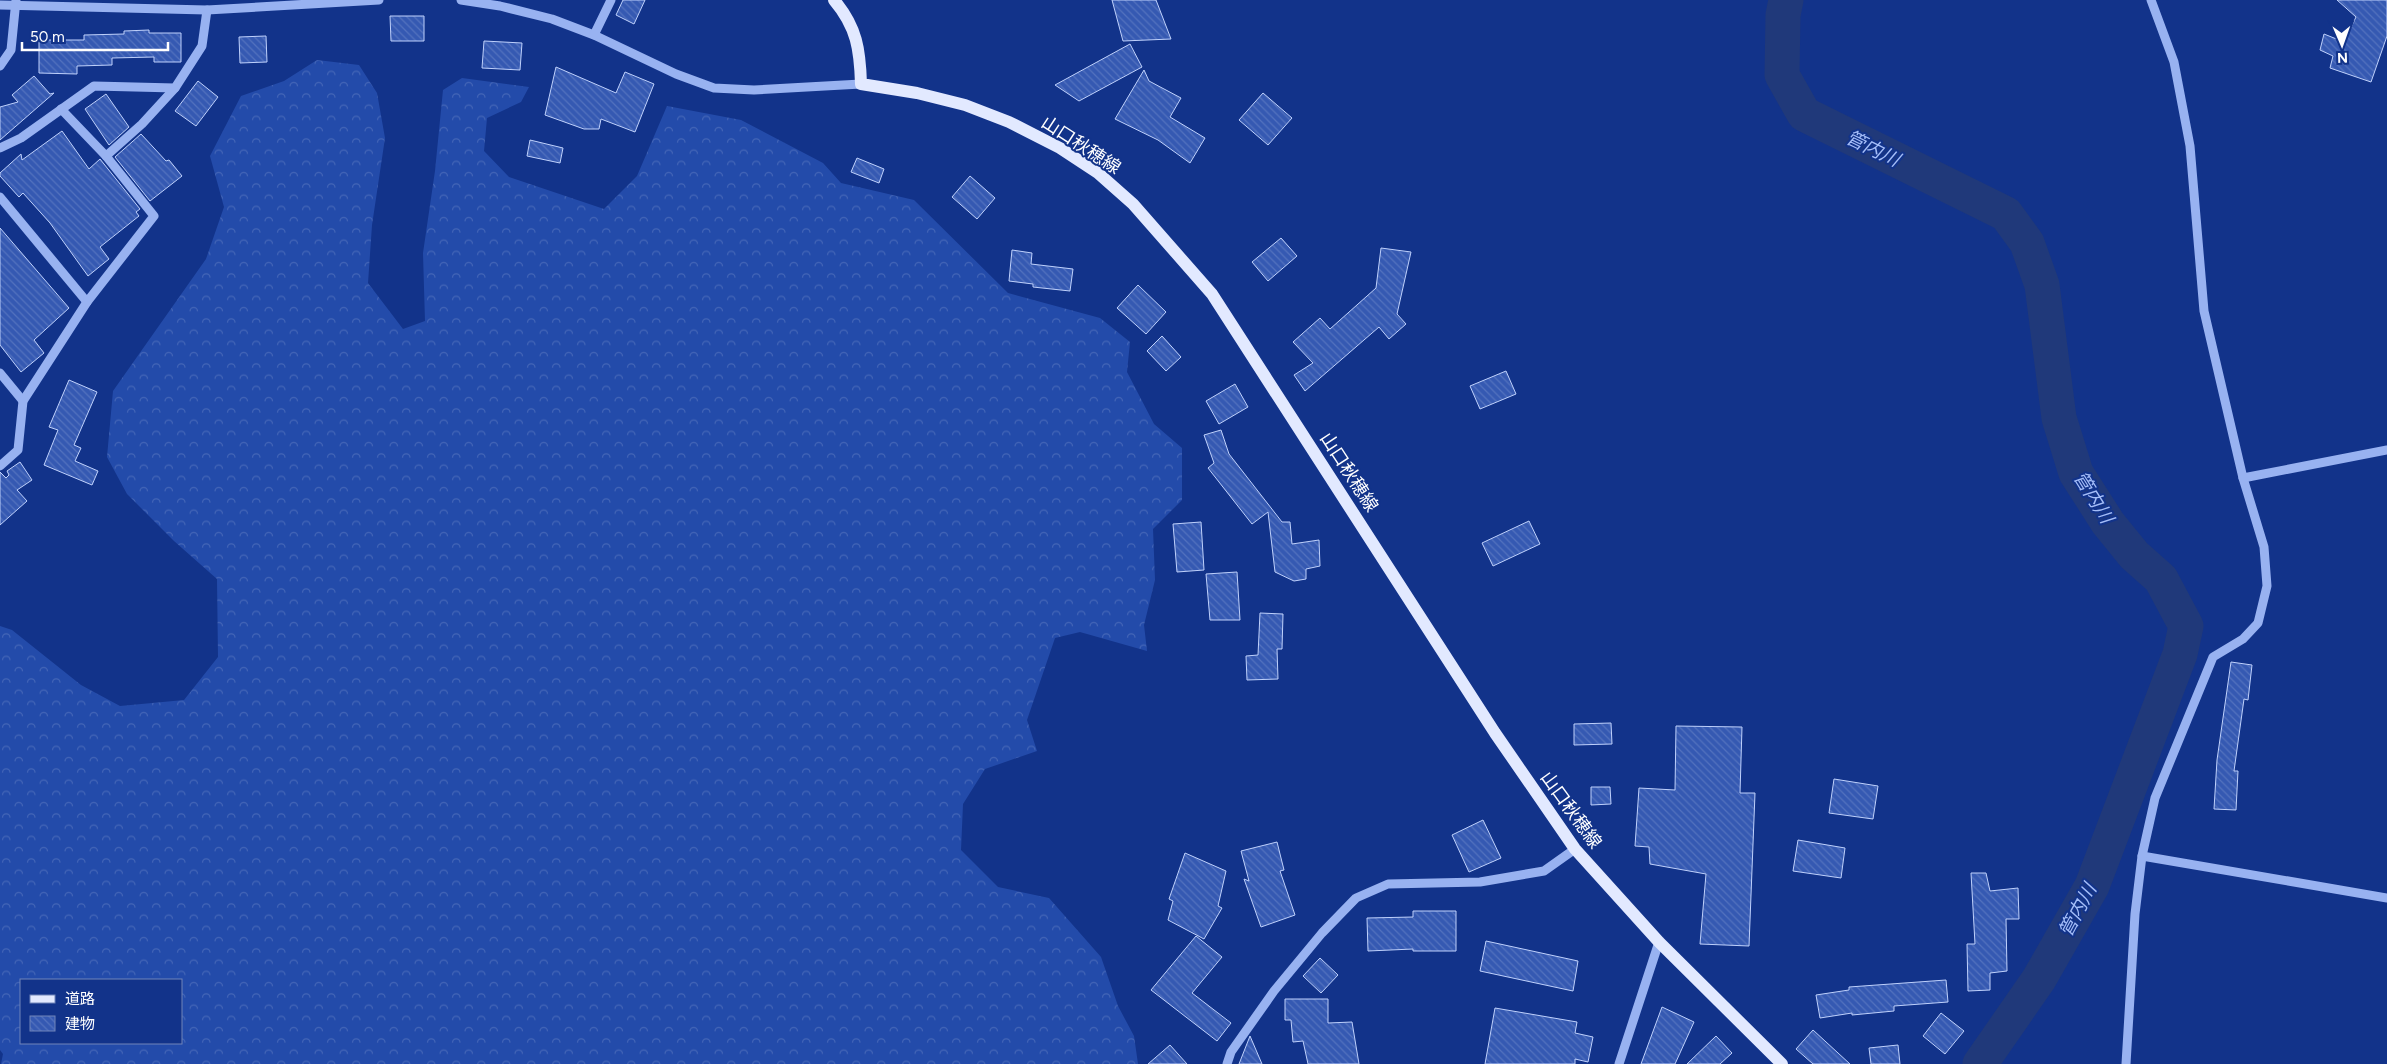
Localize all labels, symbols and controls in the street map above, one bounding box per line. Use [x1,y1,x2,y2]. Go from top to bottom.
scale bar [22,20,169,52]
north arrow [2317,20,2367,70]
text: 50 m [30,28,65,46]
text: N [2337,49,2348,66]
street label: 山口秋穂線 [1037,111,1125,179]
water label: 管内川 [1842,126,1905,172]
street label: 山口秋穂線 [1315,428,1383,516]
water label: 管内川 [2069,467,2119,529]
street label: 山口秋穂線 [1536,767,1606,853]
water label: 管内川 [2054,878,2102,941]
legend [20,979,182,1044]
text: 道路 [65,990,95,1008]
text: 建物 [65,1015,95,1033]

